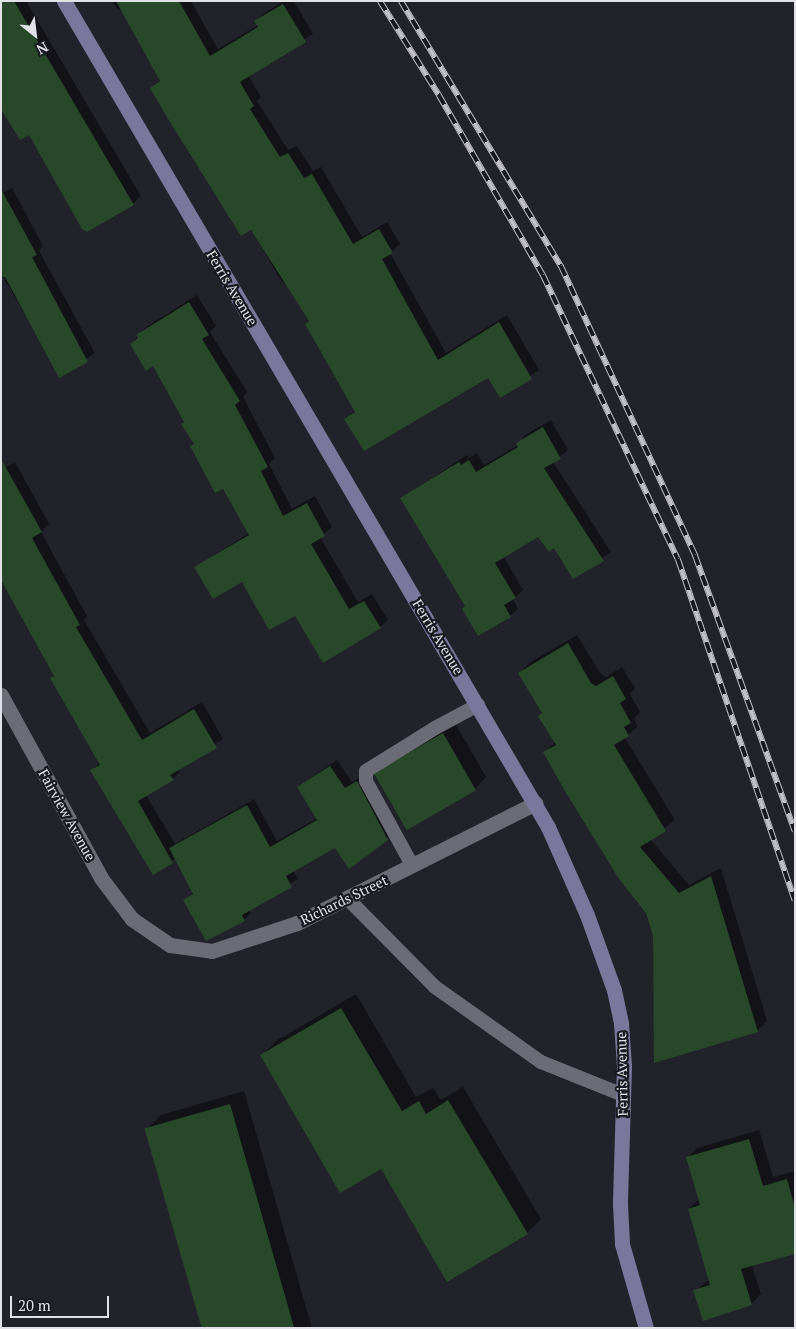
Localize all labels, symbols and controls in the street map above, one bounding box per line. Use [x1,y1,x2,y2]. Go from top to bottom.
north arrow [10,10,60,60]
text: N [33,38,52,59]
street label: Ferris Avenue [203,247,261,329]
street label: Ferris Avenue [409,596,467,678]
street label: Fairview Avenue [35,766,99,864]
street label: Richards Street [298,872,390,928]
street label: Ferris Avenue [613,1031,631,1117]
scale bar [12,1286,111,1318]
text: 20 m [18,1295,51,1315]

